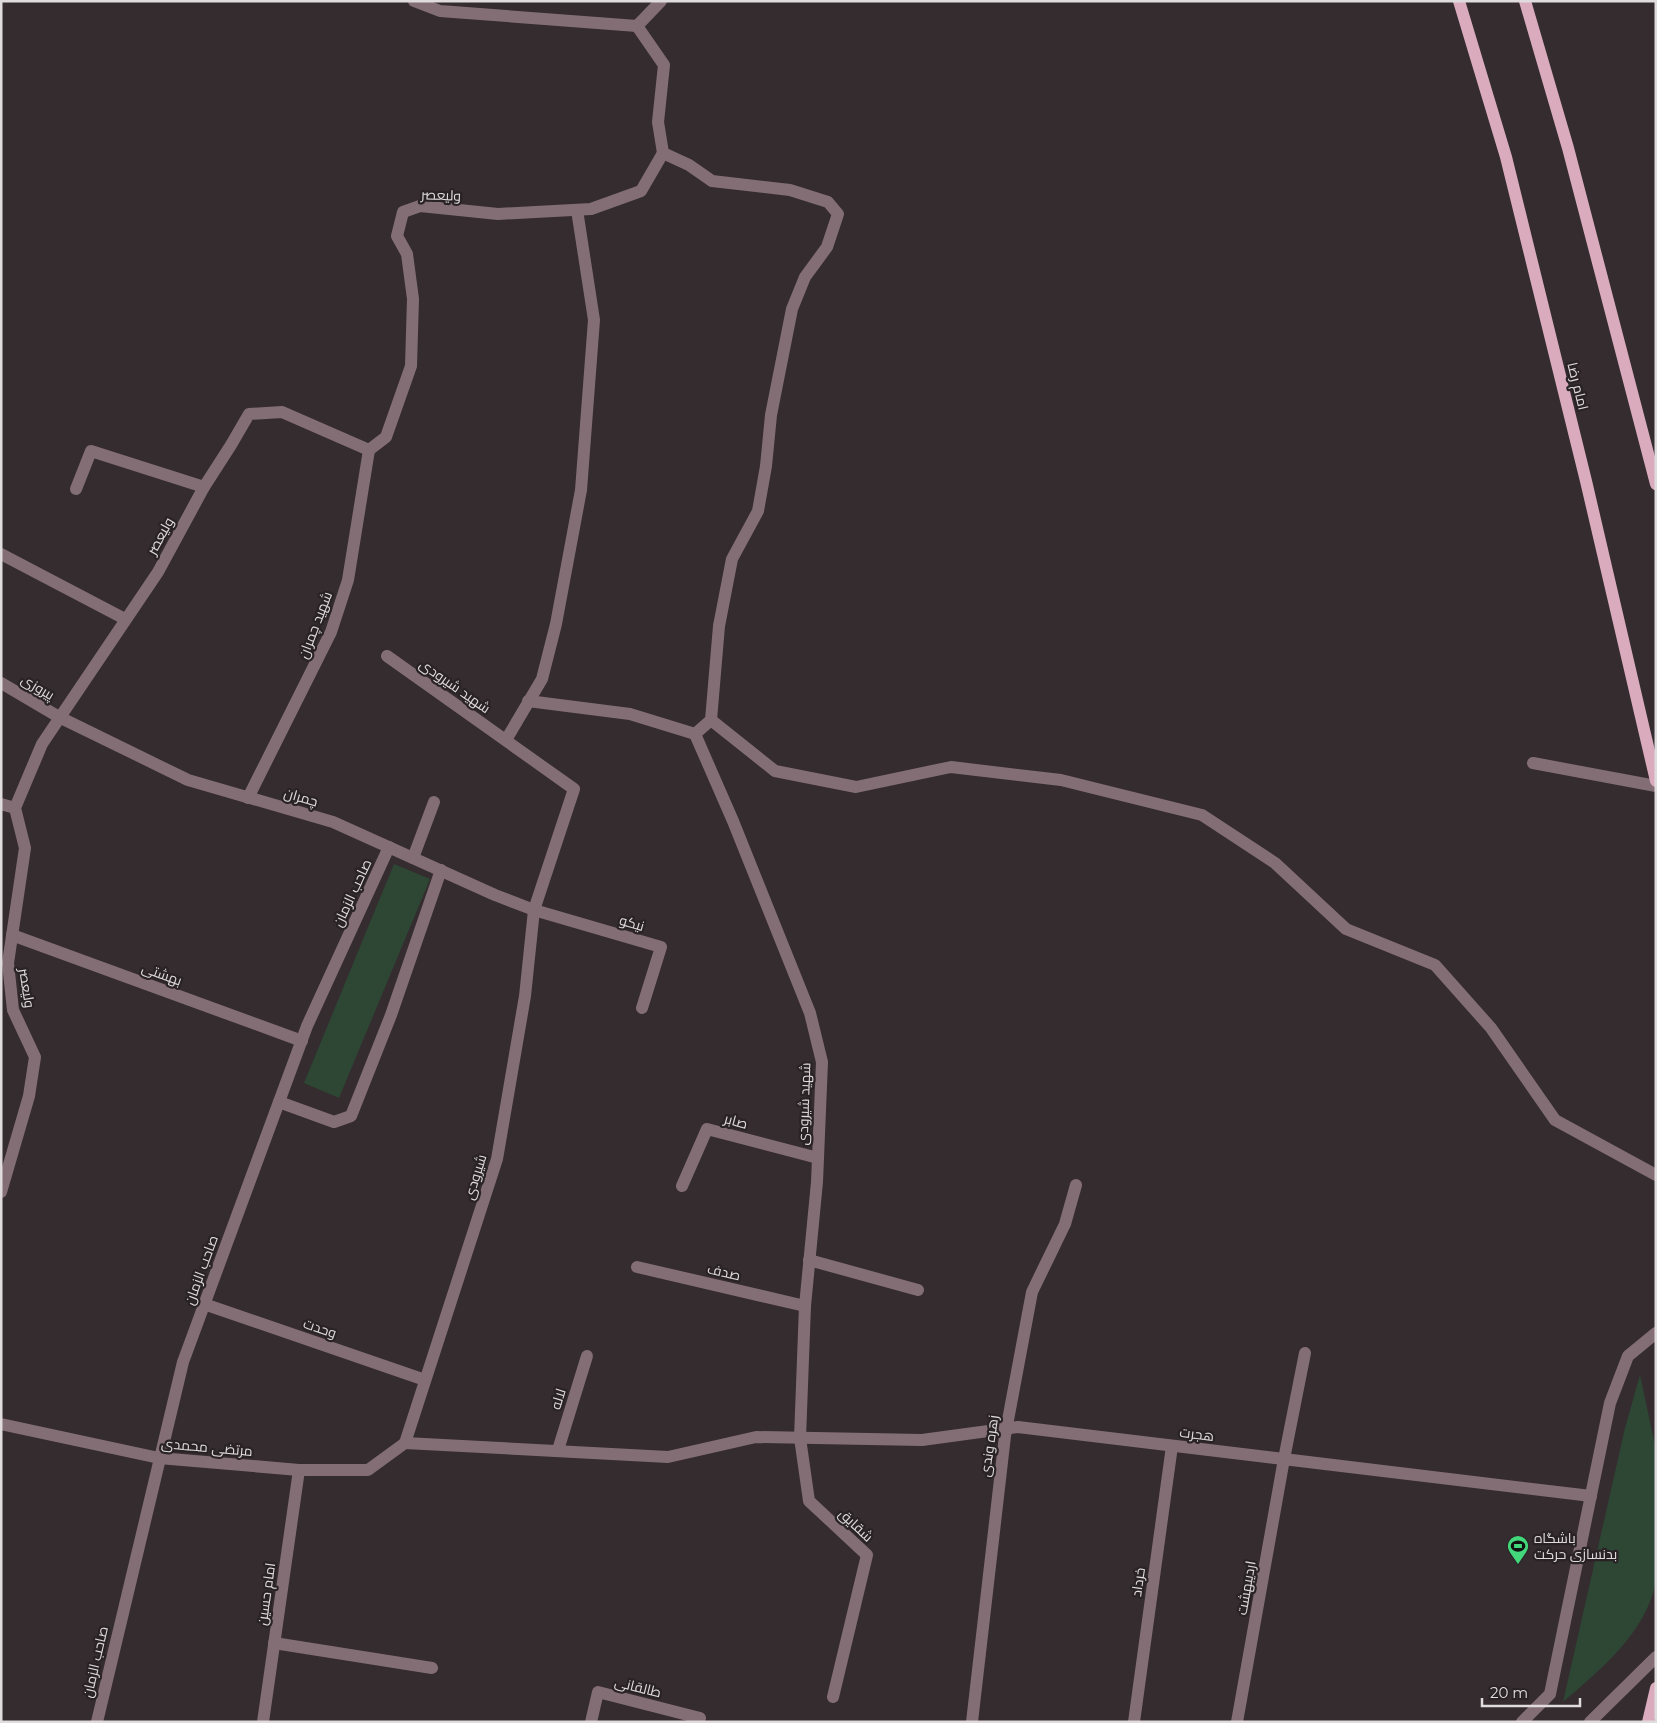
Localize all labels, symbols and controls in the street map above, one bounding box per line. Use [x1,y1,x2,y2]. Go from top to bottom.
street label: ولیعصر [420,185,461,205]
street label: امام رضا [1562,360,1593,412]
street label: ولیعصر [142,514,178,559]
street label: شهید چمران [294,589,337,662]
street label: شهید شیرودی [416,655,494,717]
street label: پیروزی [17,670,58,705]
street label: چمران [282,784,320,811]
street label: صاحب الزمان [328,856,376,930]
street label: نیکو [617,911,647,935]
street label: بهشتی [139,958,185,990]
street label: ولیعصر [15,966,39,1009]
street label: شهید شیرودی [794,1062,814,1146]
street label: صابر [721,1109,750,1133]
street label: شیرودی [460,1152,490,1202]
street label: صاحب الزمان [180,1233,222,1307]
street label: صدف [706,1259,742,1285]
street label: وحدت [301,1314,339,1342]
street label: لاله [546,1386,570,1412]
street label: زهره وندی [976,1414,1002,1478]
street label: هجرت [1179,1423,1215,1445]
street label: مرتضی محمدی [160,1434,254,1460]
street label: شقایق [835,1504,877,1546]
place label: باشگاه بدنسازی حرکت [1534,1529,1617,1563]
sports icon: باشگاه بدنسازی حرکت [1506,1534,1530,1565]
street label: اردیبهشت [1232,1559,1260,1617]
street label: امام حسین [253,1562,280,1627]
street label: خرداد [1127,1566,1149,1598]
street label: صاحب الزمان [78,1625,112,1699]
street label: طالقانی [613,1673,663,1701]
scale bar [1482,1676,1580,1708]
text: 20 m [1490,1683,1528,1702]

